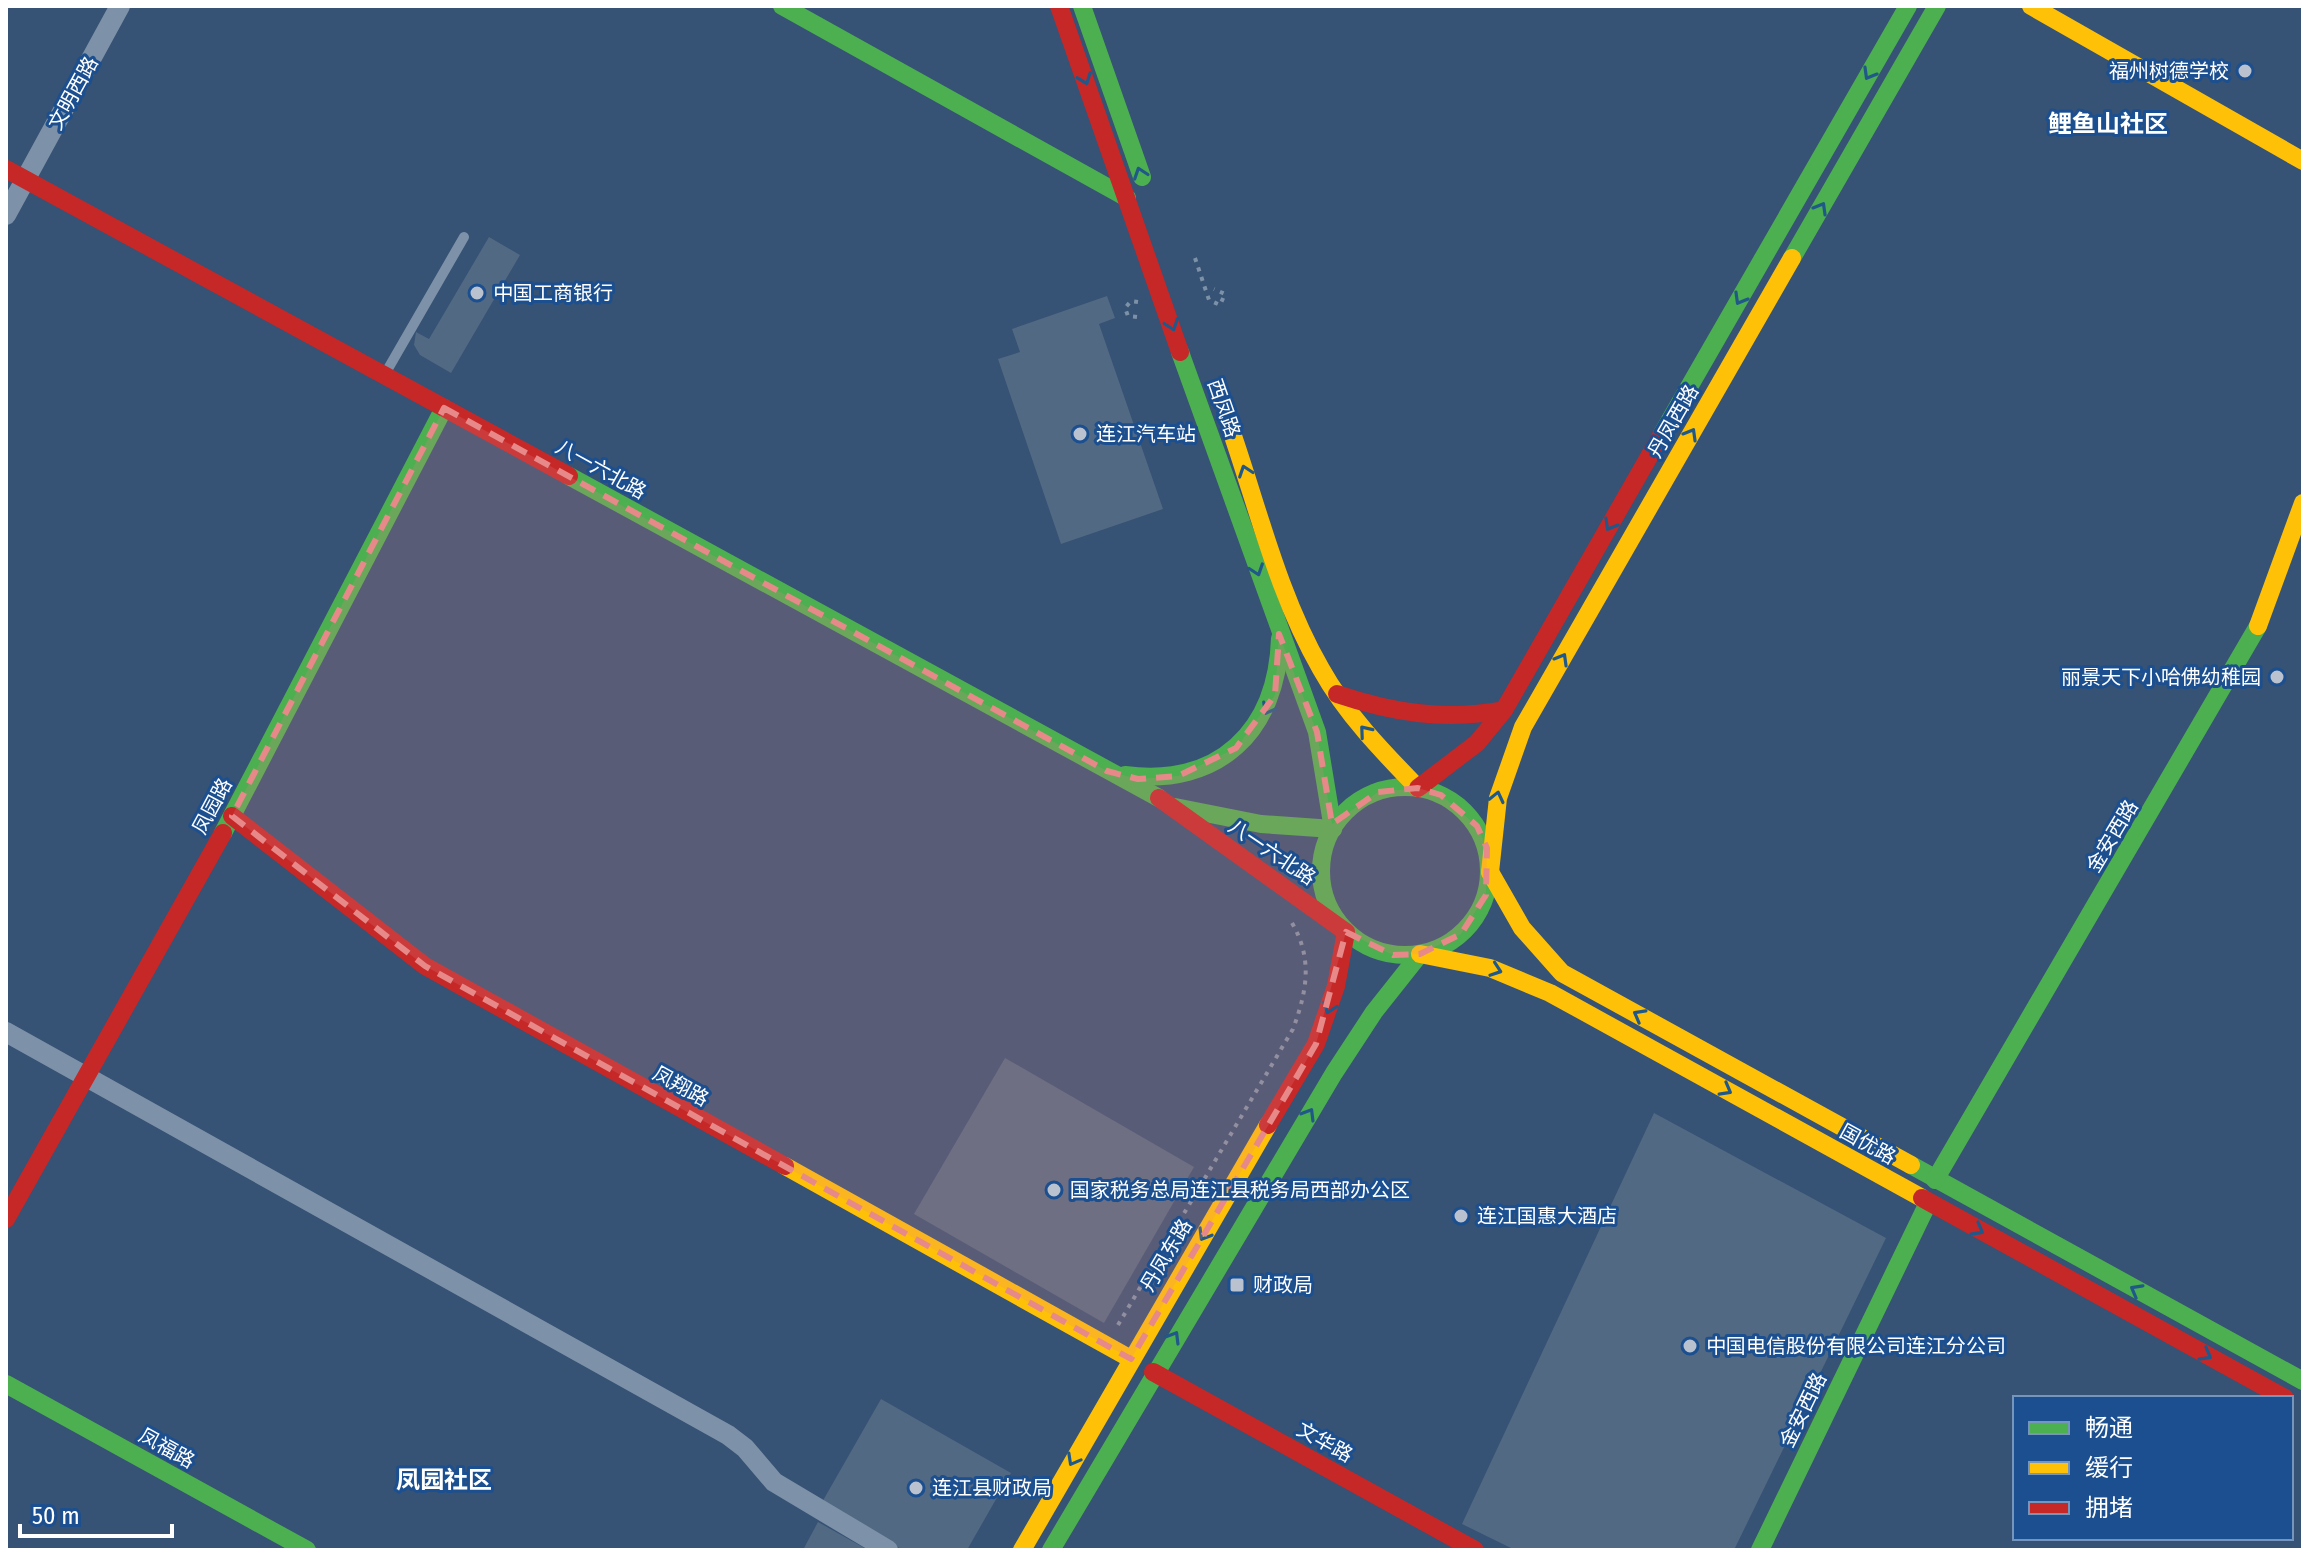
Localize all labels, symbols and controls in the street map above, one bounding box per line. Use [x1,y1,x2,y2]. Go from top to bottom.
street label: 文明西路 [43,52,103,134]
place label: 福州树德学校 [2109,59,2229,83]
marker: 福州树德学校 [2236,62,2254,80]
one-way arrow [1863,65,1879,80]
one-way arrow [1075,72,1092,86]
district label: 鲤鱼山社区 [2048,110,2168,138]
one-way arrow [1134,167,1150,181]
one-way arrow [1811,203,1827,217]
place label: 中国工商银行 [493,281,613,305]
marker: 中国工商银行 [468,284,486,302]
one-way arrow [1734,290,1750,305]
one-way arrow [1162,317,1178,331]
street label: 西凤路 [1203,376,1245,440]
street label: 丹凤西路 [1643,380,1703,462]
place label: 连江汽车站 [1096,422,1196,446]
marker: 连江汽车站 [1071,425,1089,443]
one-way arrow [1681,428,1697,443]
street label: 八一六北路 [551,434,651,504]
one-way arrow [1238,465,1255,479]
one-way arrow [1604,516,1620,531]
one-way arrow [1248,562,1264,576]
one-way arrow [1552,654,1568,668]
place label: 丽景天下小哈佛幼稚园 [2061,665,2261,689]
marker: 丽景天下小哈佛幼稚园 [2268,668,2286,686]
one-way arrow [1262,701,1277,715]
one-way arrow [1360,725,1375,740]
street label: 凤园路 [187,774,237,838]
one-way arrow [1488,791,1505,805]
street label: 金安西路 [2081,796,2143,876]
street label: 八一六北路 [1224,814,1320,890]
one-way arrow [1488,961,1502,977]
one-way arrow [1322,1000,1338,1014]
one-way arrow [1633,1010,1647,1025]
street label: 凤翔路 [649,1061,713,1111]
one-way arrow [1718,1081,1732,1096]
one-way arrow [1299,1109,1314,1123]
street label: 国优路 [1836,1119,1900,1169]
place label: 国家税务总局连江县税务局西部办公区 [1070,1178,1410,1202]
marker: 国家税务总局连江县税务局西部办公区 [1045,1181,1063,1199]
place label: 连江国惠大酒店 [1477,1204,1617,1228]
marker: 连江国惠大酒店 [1452,1207,1470,1225]
street label: 丹凤东路 [1135,1215,1197,1295]
one-way arrow [1970,1220,1984,1235]
one-way arrow [1198,1226,1214,1241]
place label: 财政局 [1253,1273,1313,1297]
marker: 财政局 [1228,1276,1246,1294]
one-way arrow [2131,1284,2145,1300]
one-way arrow [1165,1331,1180,1346]
place label: 中国电信股份有限公司连江分公司 [1706,1334,2006,1358]
marker: 中国电信股份有限公司连江分公司 [1681,1337,1699,1355]
one-way arrow [2198,1345,2212,1360]
street label: 金安西路 [1775,1369,1831,1451]
legend [2013,1396,2293,1540]
text: 畅通 [2085,1414,2133,1442]
street label: 文华路 [1293,1417,1357,1467]
street label: 凤福路 [135,1423,199,1473]
one-way arrow [1067,1451,1083,1465]
text: 缓行 [2085,1454,2133,1482]
district label: 凤园社区 [396,1466,492,1494]
place label: 连江县财政局 [932,1476,1052,1500]
marker: 连江县财政局 [907,1479,925,1497]
scale bar [20,1488,172,1538]
text: 拥堵 [2085,1494,2133,1522]
text: 50 m [32,1502,80,1530]

